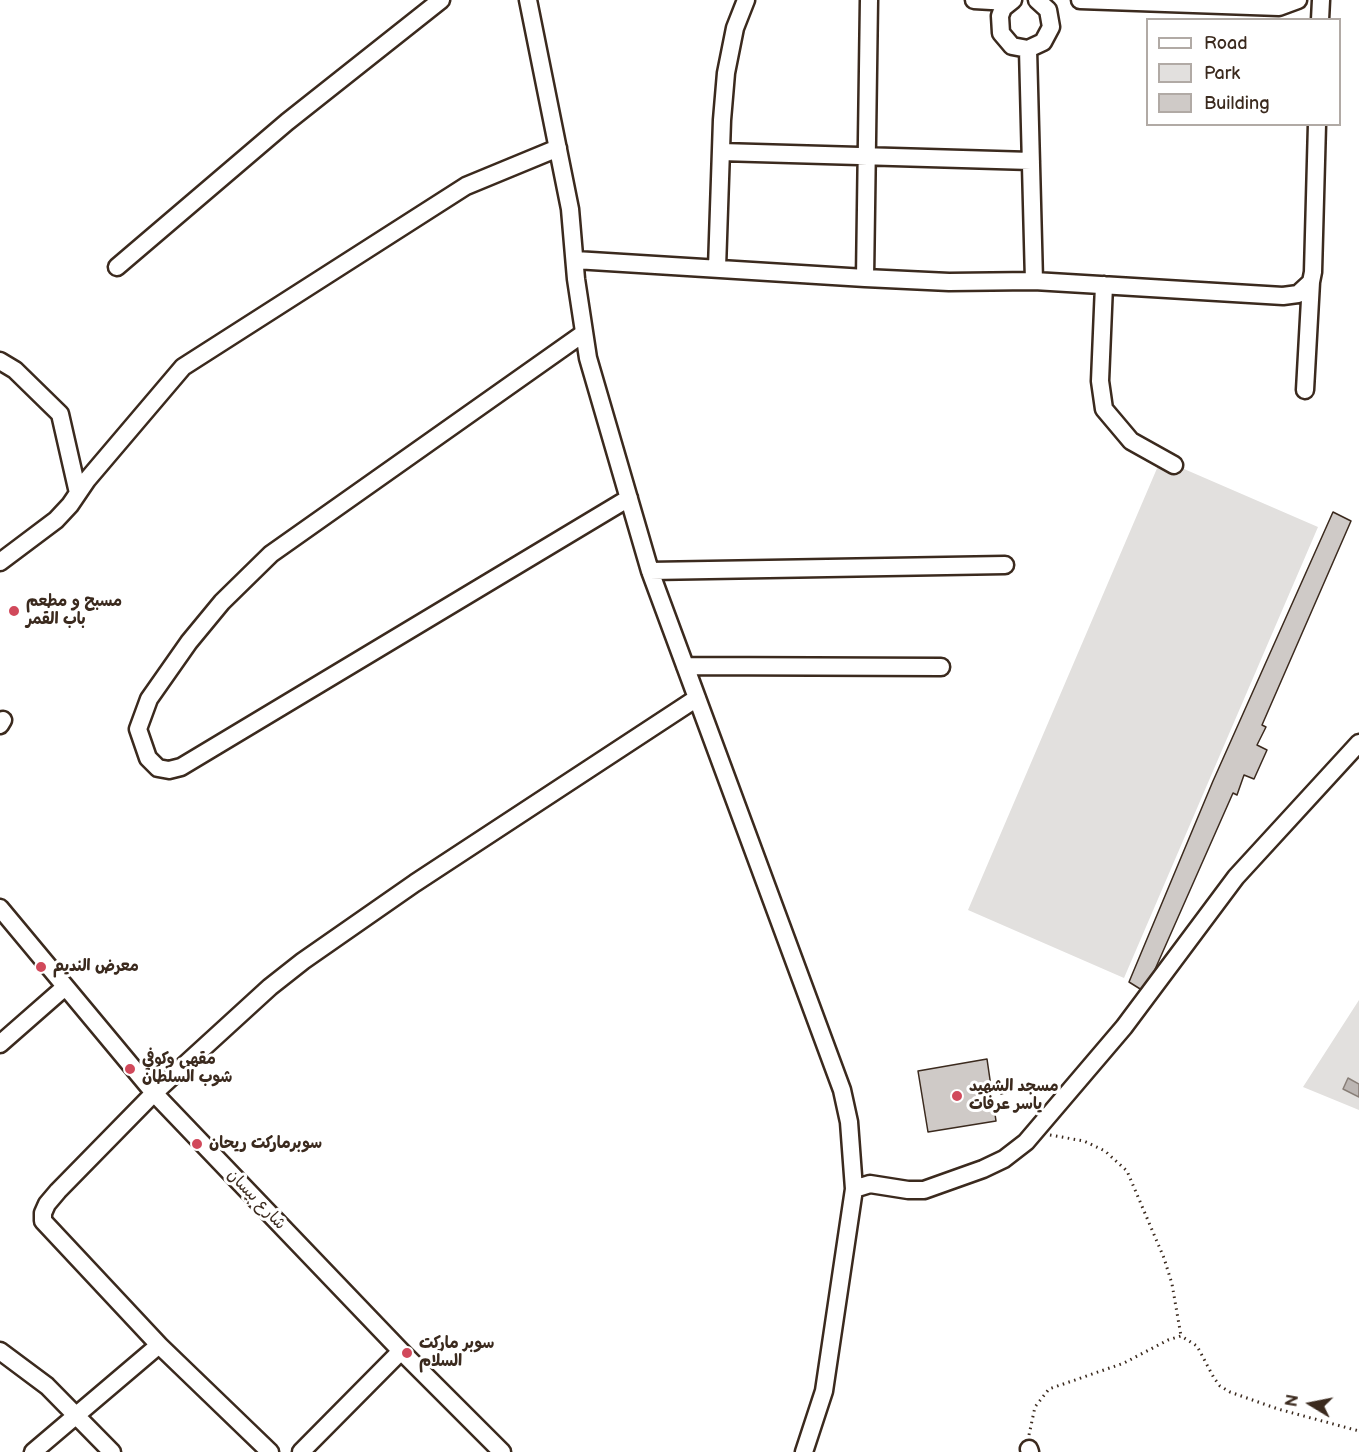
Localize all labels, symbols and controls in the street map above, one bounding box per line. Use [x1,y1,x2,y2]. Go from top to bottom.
legend [1146,18,1341,126]
text: Road [1204,33,1248,54]
text: Park [1204,63,1240,84]
text: Building [1204,93,1270,114]
place label: مسبح و مطعم باب القمر [26,592,122,630]
marker: مسبح و مطعم باب القمر [7,604,21,618]
place label: معرض النديم [53,957,139,977]
marker: معرض النديم [34,960,48,974]
place label: مقهى وكوفي شوب السلطان [142,1050,232,1088]
marker: مقهى وكوفي شوب السلطان [123,1062,137,1076]
place label: مسجد الشهيد ياسر عرفات [969,1077,1059,1115]
marker: مسجد الشهيد ياسر عرفات [950,1089,964,1103]
place label: سوبرماركت ريحان [209,1134,322,1154]
marker: سوبرماركت ريحان [190,1137,204,1151]
street label: شارع بيسان [223,1166,289,1234]
place label: سوبر ماركت السلام [419,1334,494,1372]
marker: سوبر ماركت السلام [400,1346,414,1360]
north arrow [1281,1374,1341,1434]
text: N [1282,1393,1303,1408]

